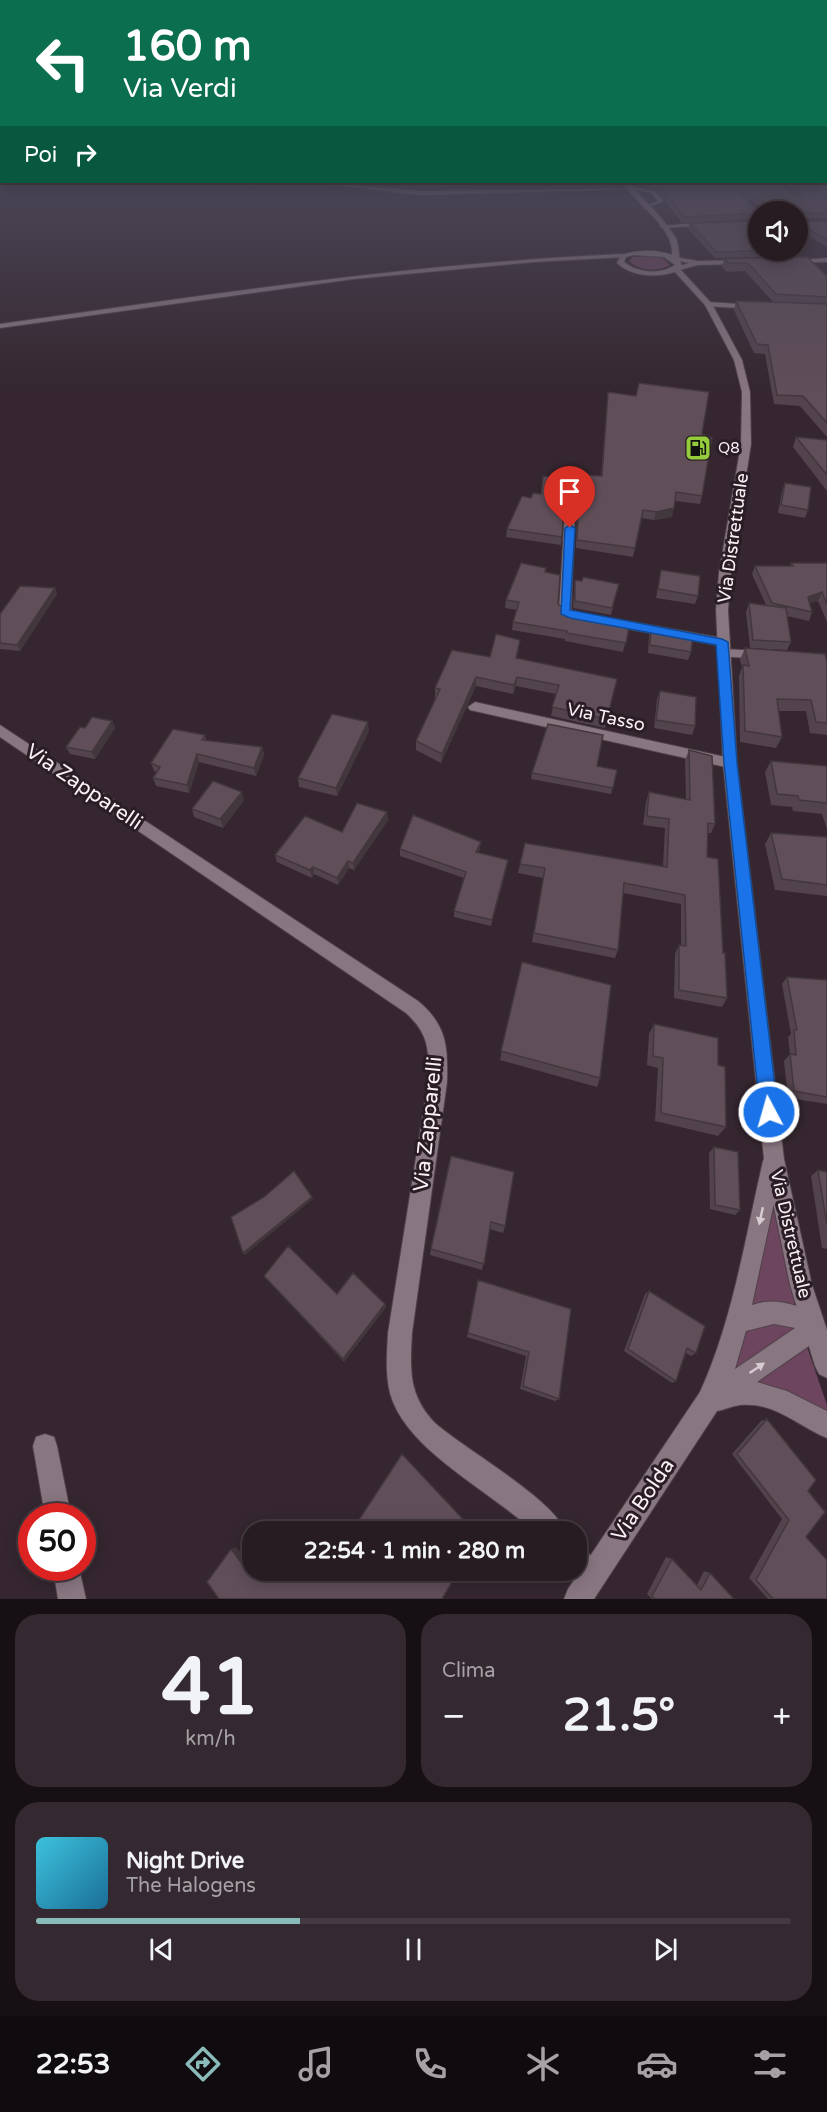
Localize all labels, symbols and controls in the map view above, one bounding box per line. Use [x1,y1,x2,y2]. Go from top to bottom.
text: 160 m [123,21,252,72]
icon: left [24,24,102,102]
text: Via Verdi [123,72,237,105]
icon: right [69,138,102,171]
text: Poi [24,142,57,168]
map controls [748,201,808,261]
button: sound [748,201,808,261]
fuel station icon: Q8 [683,433,713,463]
place label: Q8 [718,439,740,457]
pin [544,466,595,528]
street label: Via Distrettuale [713,472,753,604]
icon: arrive [553,475,586,508]
street label: Via Tasso [565,698,647,736]
street label: Via Zapparelli [21,739,147,835]
street label: Via Zapparelli [408,1055,448,1193]
position arrow [737,1080,801,1144]
street label: Via Distrettuale [766,1168,816,1300]
one-way arrow [756,1207,766,1225]
one-way arrow [749,1362,765,1374]
street label: Via Bolda [606,1454,680,1546]
speed limit sign: 50 [18,1503,96,1581]
text: 22:54 · 1 min · 280 m [304,1538,525,1564]
text: 41 [162,1641,259,1735]
text: Clima [442,1659,495,1683]
text: 21.5° [563,1689,675,1743]
text: − [442,1697,466,1736]
text: + [772,1697,791,1736]
text: km/h [185,1727,236,1751]
text: Night Drive [126,1848,244,1874]
text: The Halogens [126,1874,256,1898]
icon: previous [145,1933,178,1966]
icon: pause [397,1933,430,1966]
icon: next [649,1933,682,1966]
icon: directions [182,2043,224,2085]
icon: music [295,2043,337,2085]
icon: phone [409,2043,451,2085]
icon: climate [522,2043,564,2085]
icon: car [636,2043,678,2085]
icon: filters [749,2043,791,2085]
text: 22:53 [36,2048,111,2081]

